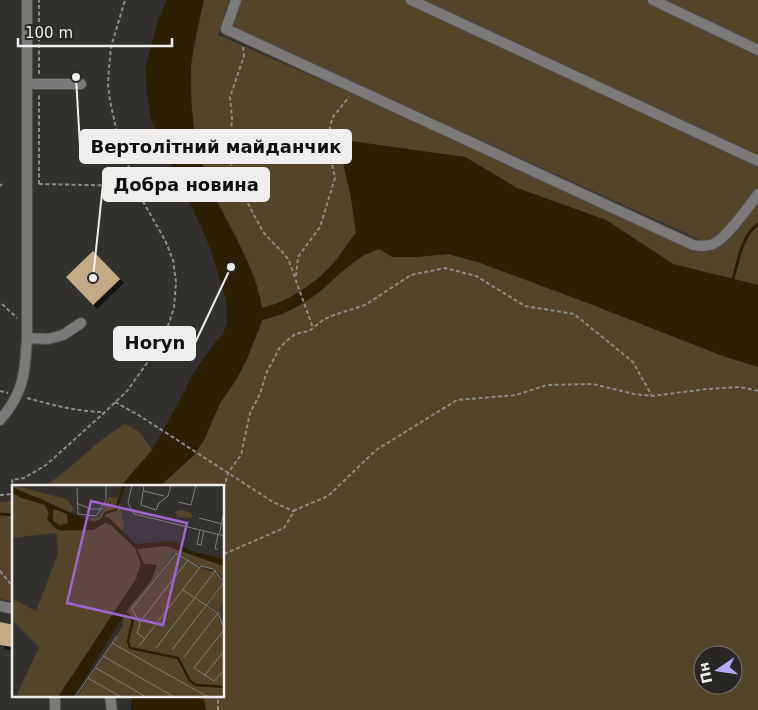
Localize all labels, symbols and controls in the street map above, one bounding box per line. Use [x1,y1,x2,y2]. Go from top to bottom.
scale bar [18,15,171,47]
text: 100 m [25,24,73,42]
callout: Вертолітний майданчик [80,130,351,163]
text: Вертолітний майданчик [90,136,342,157]
callout: Добра новина [103,168,269,201]
text: Добра новина [113,174,259,195]
callout: Horyn [114,327,195,360]
text: Horyn [125,332,185,353]
inset map [12,485,225,698]
north arrow [693,645,743,695]
text: Пн [695,661,716,685]

